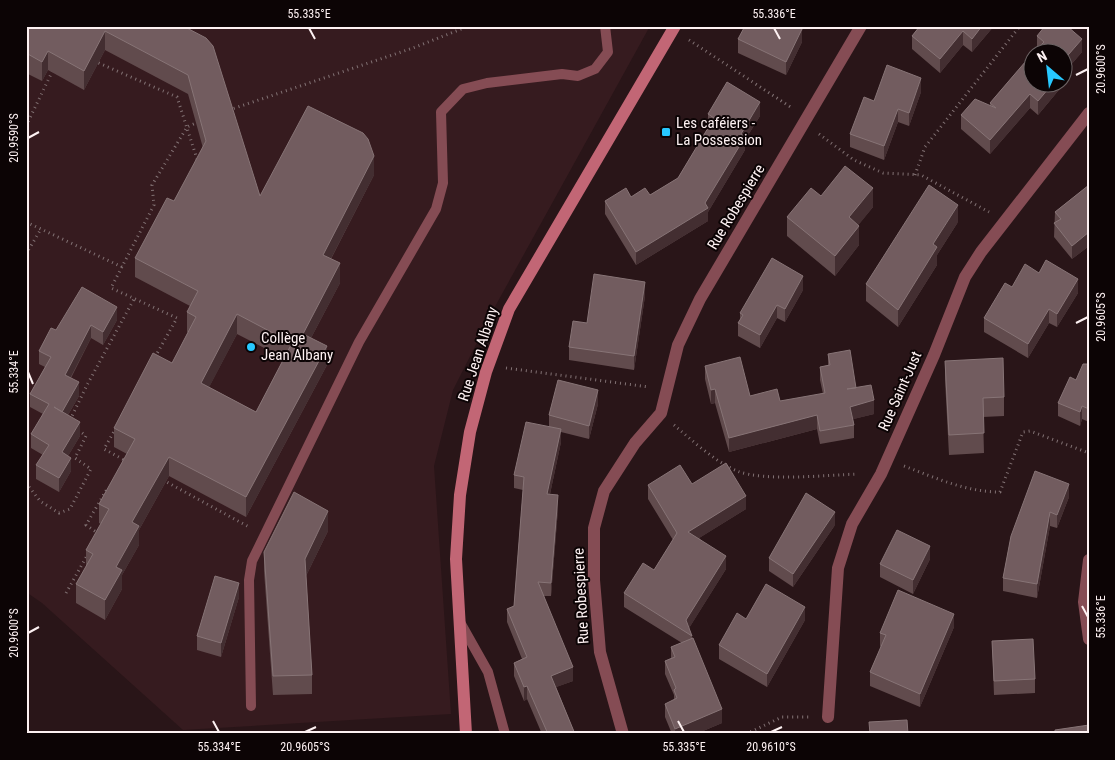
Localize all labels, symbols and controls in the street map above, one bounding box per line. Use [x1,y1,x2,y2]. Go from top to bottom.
text: 55.335°E [287,7,331,21]
text: 55.336°E [752,7,796,21]
north arrow [1022,42,1072,92]
text: 20.9600°S [1094,44,1108,94]
text: N [1034,47,1049,66]
text: 20.9590°S [7,113,21,163]
place label: Les caféiers - La Possession [676,114,762,149]
marker: Les caféiers - La Possession [660,126,672,138]
street label: Rue Robespierre [703,161,769,253]
text: 20.9605°S [1094,292,1108,342]
street label: Rue Jean Albany [454,305,502,403]
place label: Collège Jean Albany [261,329,333,364]
marker: Collège Jean Albany [245,341,257,353]
street label: Rue Saint-Just [874,348,926,434]
text: 55.334°E [7,350,21,394]
street label: Rue Robespierre [569,547,593,645]
text: 55.336°E [1094,595,1108,639]
text: 20.9600°S [7,608,21,658]
text: 55.334°E [197,740,241,754]
text: 20.9605°S [280,740,330,754]
text: 55.335°E [662,740,706,754]
text: 20.9610°S [746,740,796,754]

